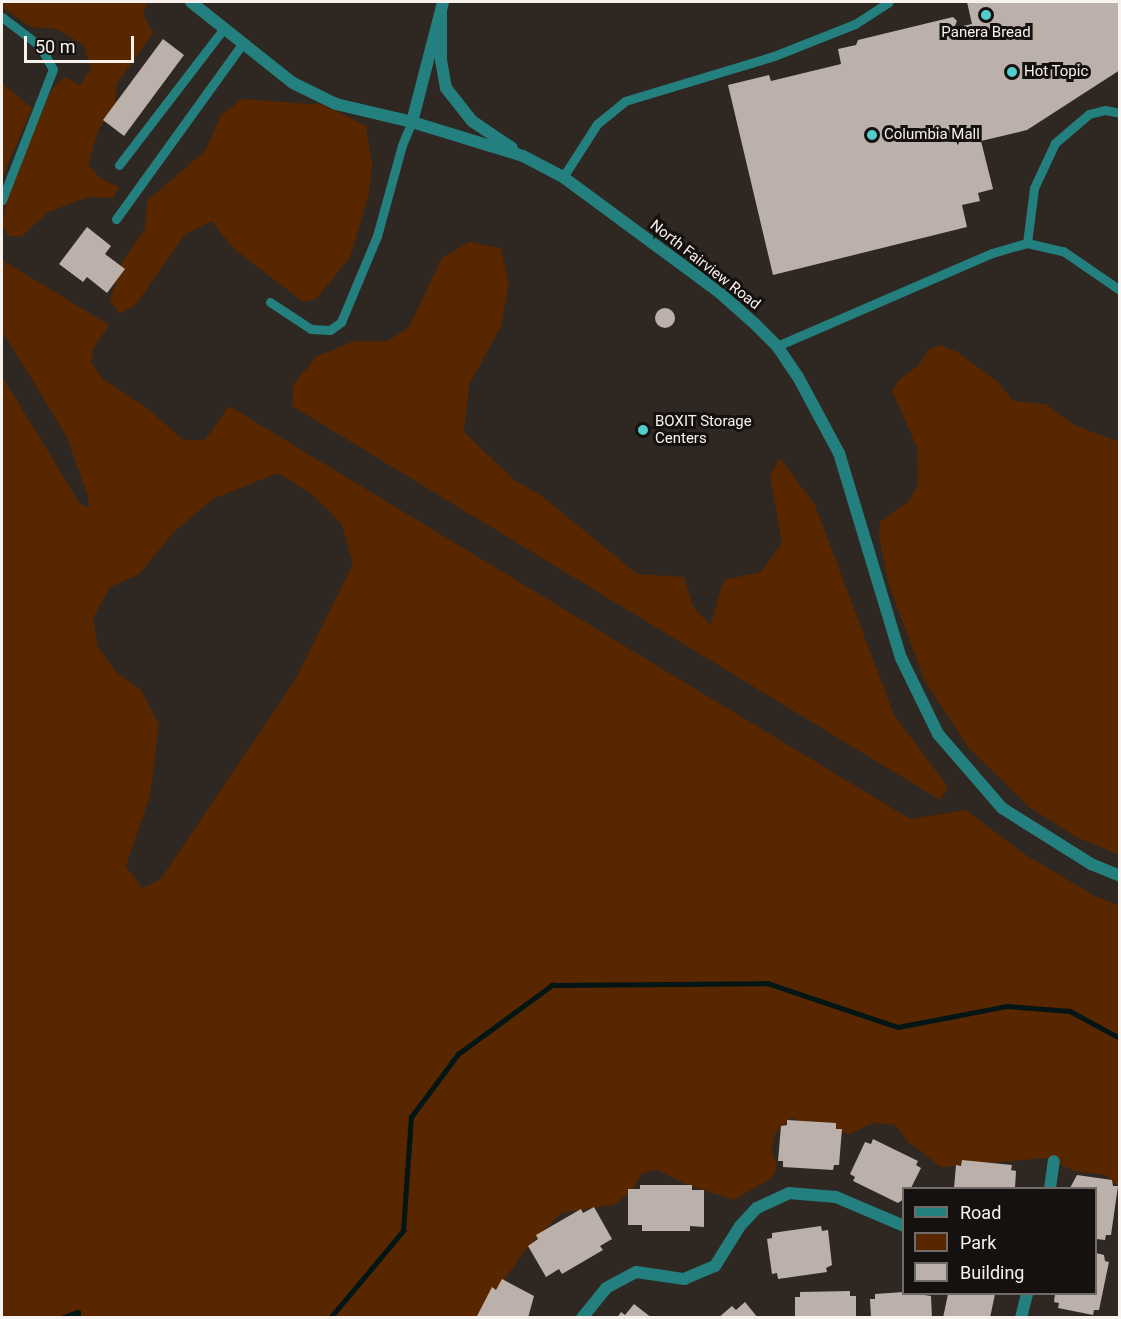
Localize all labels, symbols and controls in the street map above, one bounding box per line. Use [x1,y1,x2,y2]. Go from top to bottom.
marker: Panera Bread [979,8,993,22]
scale bar [27,24,136,62]
place label: Panera Bread [941,24,1031,42]
text: 50 m [35,36,75,57]
place label: Hot Topic [1024,63,1089,81]
marker: Hot Topic [1005,65,1019,79]
place label: Columbia Mall [884,126,980,144]
marker: Columbia Mall [865,128,879,142]
street label: North Fairview Road [646,216,764,314]
place label: BOXIT Storage Centers [655,412,752,447]
marker: BOXIT Storage Centers [636,423,650,437]
legend [902,1187,1097,1295]
text: Road [960,1202,1001,1223]
text: Park [960,1232,996,1253]
text: Building [960,1262,1024,1283]

